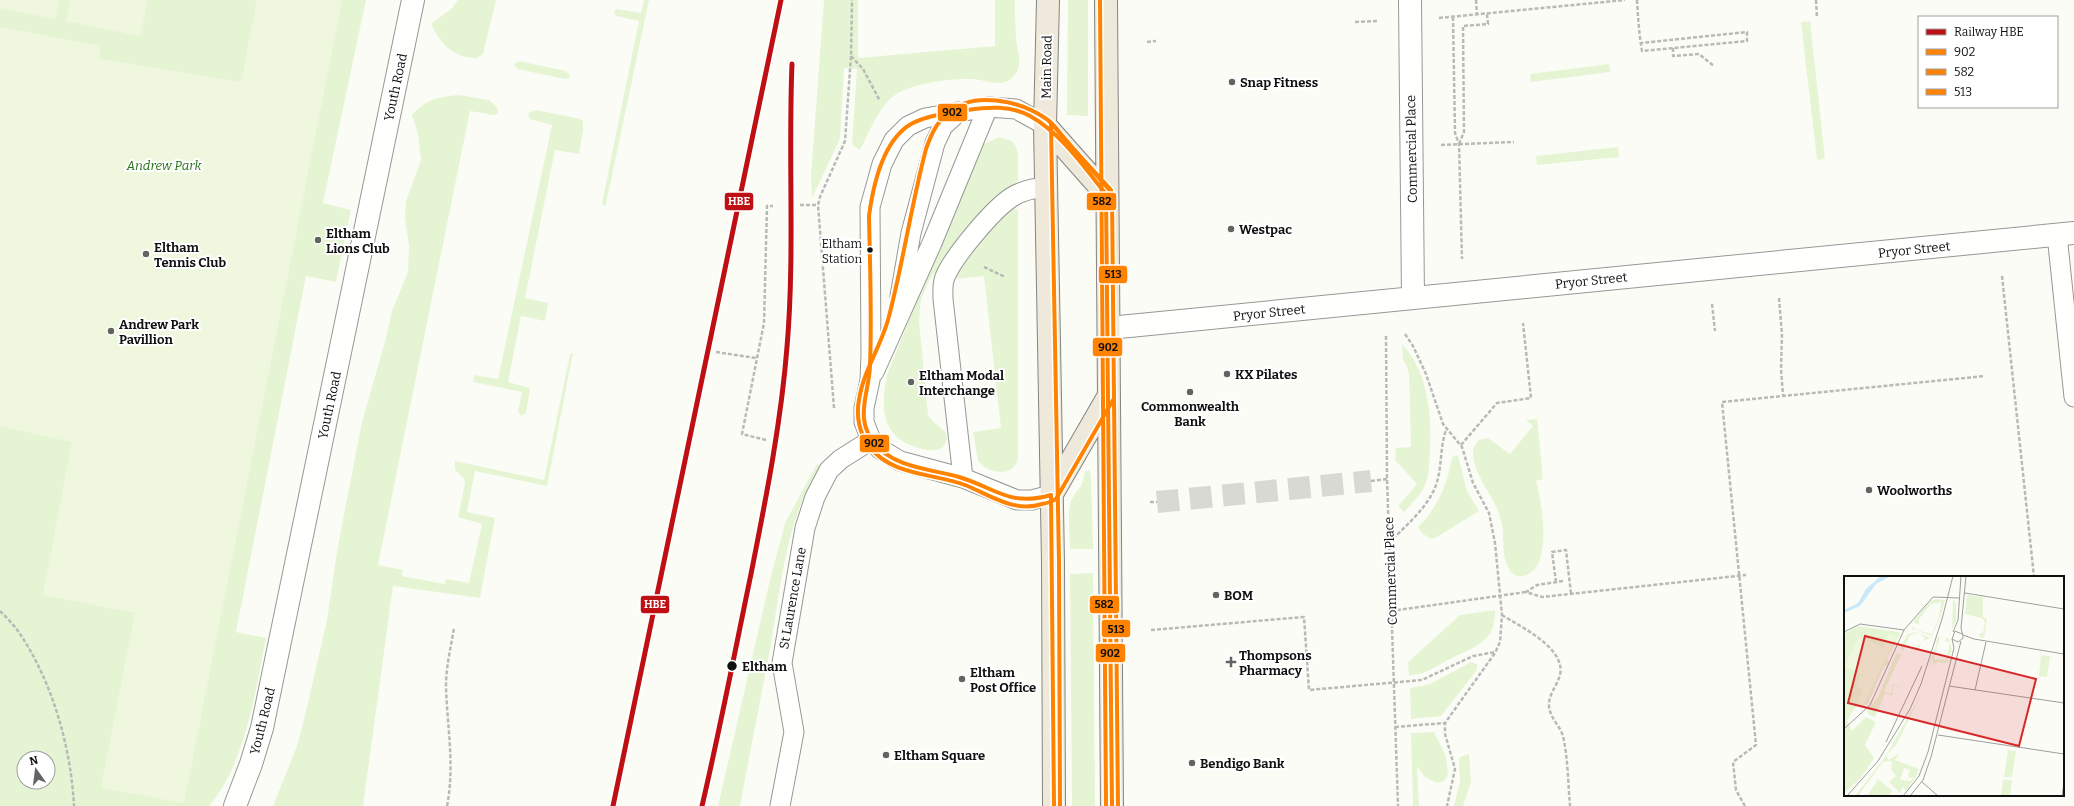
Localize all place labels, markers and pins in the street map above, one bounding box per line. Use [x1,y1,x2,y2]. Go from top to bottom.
place label: Snap Fitness [1240,75,1318,90]
marker: Snap Fitness [1227,77,1237,87]
place label: Westpac [1239,222,1292,237]
marker: Westpac [1226,224,1236,234]
place label: Eltham Lions Club [326,226,390,256]
marker: Eltham Lions Club [313,235,323,245]
place label: Eltham Station [821,237,863,266]
place label: Eltham Tennis Club [154,240,226,270]
marker: Eltham Station [865,245,875,255]
marker: Eltham Tennis Club [141,249,151,259]
place label: Andrew Park Pavillion [119,317,199,347]
marker: Andrew Park Pavillion [106,326,116,336]
place label: KX Pilates [1235,367,1298,382]
place label: Eltham Modal Interchange [919,368,1004,398]
marker: KX Pilates [1222,369,1232,379]
marker: Eltham Modal Interchange [906,377,916,387]
marker: Commonwealth Bank [1185,387,1195,397]
place label: Commonwealth Bank [1141,399,1240,429]
place label: Woolworths [1877,483,1952,498]
marker: Woolworths [1864,485,1874,495]
place label: BOM [1224,588,1253,603]
marker: BOM [1211,590,1221,600]
place label: Thompsons Pharmacy [1239,648,1312,678]
marker: Thompsons Pharmacy [1226,657,1236,667]
marker: Eltham [725,659,739,673]
place label: Eltham [742,659,788,674]
place label: Eltham Post Office [970,665,1036,695]
marker: Eltham Post Office [957,674,967,684]
place label: Eltham Square [894,748,985,763]
marker: Eltham Square [881,750,891,760]
place label: Bendigo Bank [1200,756,1285,771]
marker: Bendigo Bank [1187,758,1197,768]

